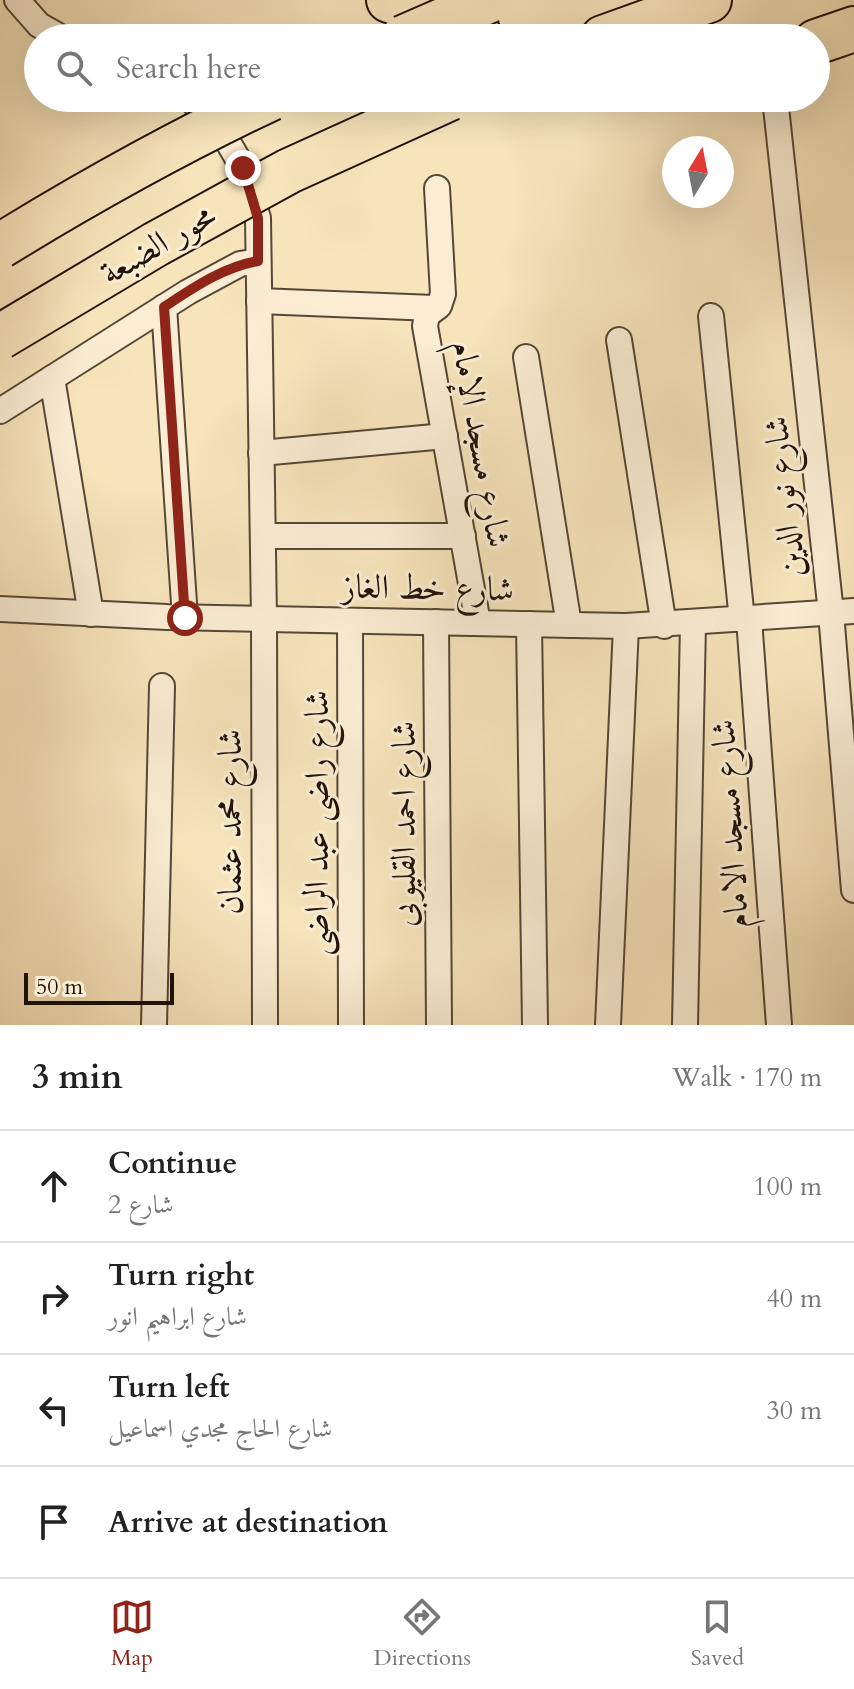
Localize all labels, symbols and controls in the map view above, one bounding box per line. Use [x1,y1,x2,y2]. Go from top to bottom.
search box [24,24,830,112]
icon: search [52,46,96,90]
text: Search here [116,48,261,89]
north arrow [662,136,734,208]
route end [225,150,261,186]
street label: محور الضبعة [92,192,225,296]
street label: شارع مسجد الإمام [434,337,522,552]
street label: شارع نور الدين [753,414,820,580]
street label: شارع خط الغاز [338,563,514,617]
route start [167,600,203,636]
street label: شارع راضى عبد الراضى [294,690,345,956]
street label: شارع مسجد الامام [700,717,766,930]
street label: شارع احمد القليوبى [381,721,432,927]
street label: شارع محمد عثمان [207,729,258,915]
scale bar [24,969,174,1005]
text: 50 m [36,972,83,1002]
text: 3 min [32,1054,123,1100]
text: Walk · 170 m [672,1060,822,1095]
text: Continue [108,1143,237,1184]
icon: ahead [32,1164,76,1208]
text: 100 m [753,1169,822,1204]
text: شارع 2 [108,1187,173,1222]
text: Turn right [108,1255,254,1296]
icon: right [32,1276,76,1320]
text: 40 m [766,1281,822,1316]
text: شارع ابراهيم انور [108,1299,247,1334]
text: Turn left [108,1367,230,1408]
icon: left [32,1388,76,1432]
text: 30 m [766,1393,822,1428]
text: شارع الحاج مجدي اسماعيل [108,1411,332,1446]
icon: arrive [32,1500,76,1544]
text: Arrive at destination [108,1502,388,1543]
tab: Map [110,1595,154,1673]
tab: Directions [374,1595,471,1673]
tab: Saved [691,1595,744,1673]

